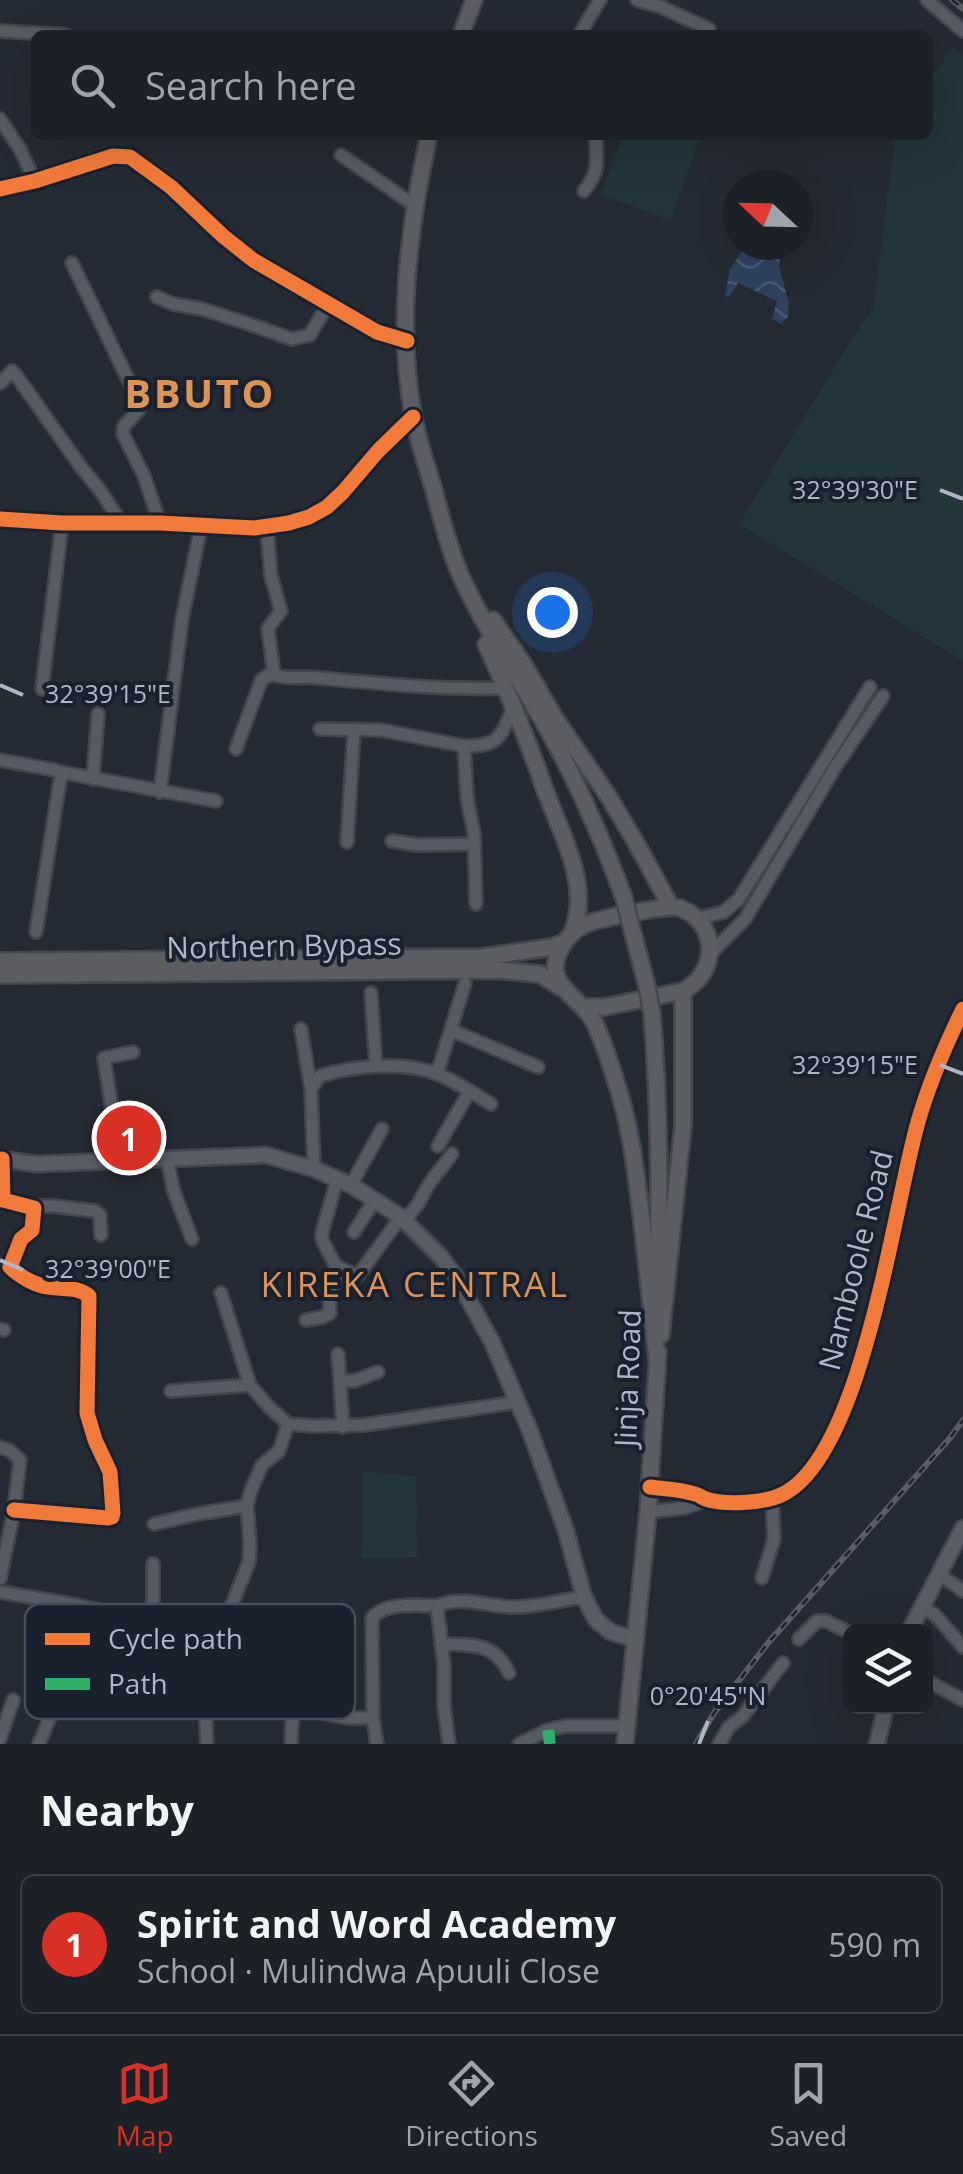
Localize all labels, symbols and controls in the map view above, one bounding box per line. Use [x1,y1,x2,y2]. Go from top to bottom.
search box [30,30,933,140]
icon: search [65,58,120,113]
text: Search here [145,59,357,111]
north arrow [723,170,813,260]
district label: BBUTO [124,365,276,420]
text: 32°39'30"E [792,472,918,506]
your location [527,587,578,638]
text: 32°39'15"E [45,676,171,710]
street label: Northern Bypass [166,922,402,968]
text: 32°39'15"E [792,1047,918,1081]
pin: 1 [96,1100,162,1176]
street label: Namboole Road [808,1146,902,1374]
text: 32°39'00"E [45,1251,171,1285]
district label: KIREKA CENTRAL [260,1260,570,1307]
street label: Jinja Road [604,1308,650,1450]
legend [25,1604,355,1719]
text: Cycle path [108,1619,243,1657]
map controls [843,1624,933,1714]
button: layers [843,1624,933,1714]
text: Path [108,1664,168,1702]
text: 0°20'45"N [650,1678,766,1712]
text: Nearby [40,1781,194,1838]
text: Spirit and Word Academy [137,1897,616,1949]
text: 1 [65,1923,84,1966]
text: 590 m [828,1923,921,1966]
text: School · Mulindwa Apuuli Close [137,1949,600,1992]
tab: Map [116,2056,174,2154]
tab: Directions [405,2056,538,2154]
tab: Saved [769,2056,847,2154]

